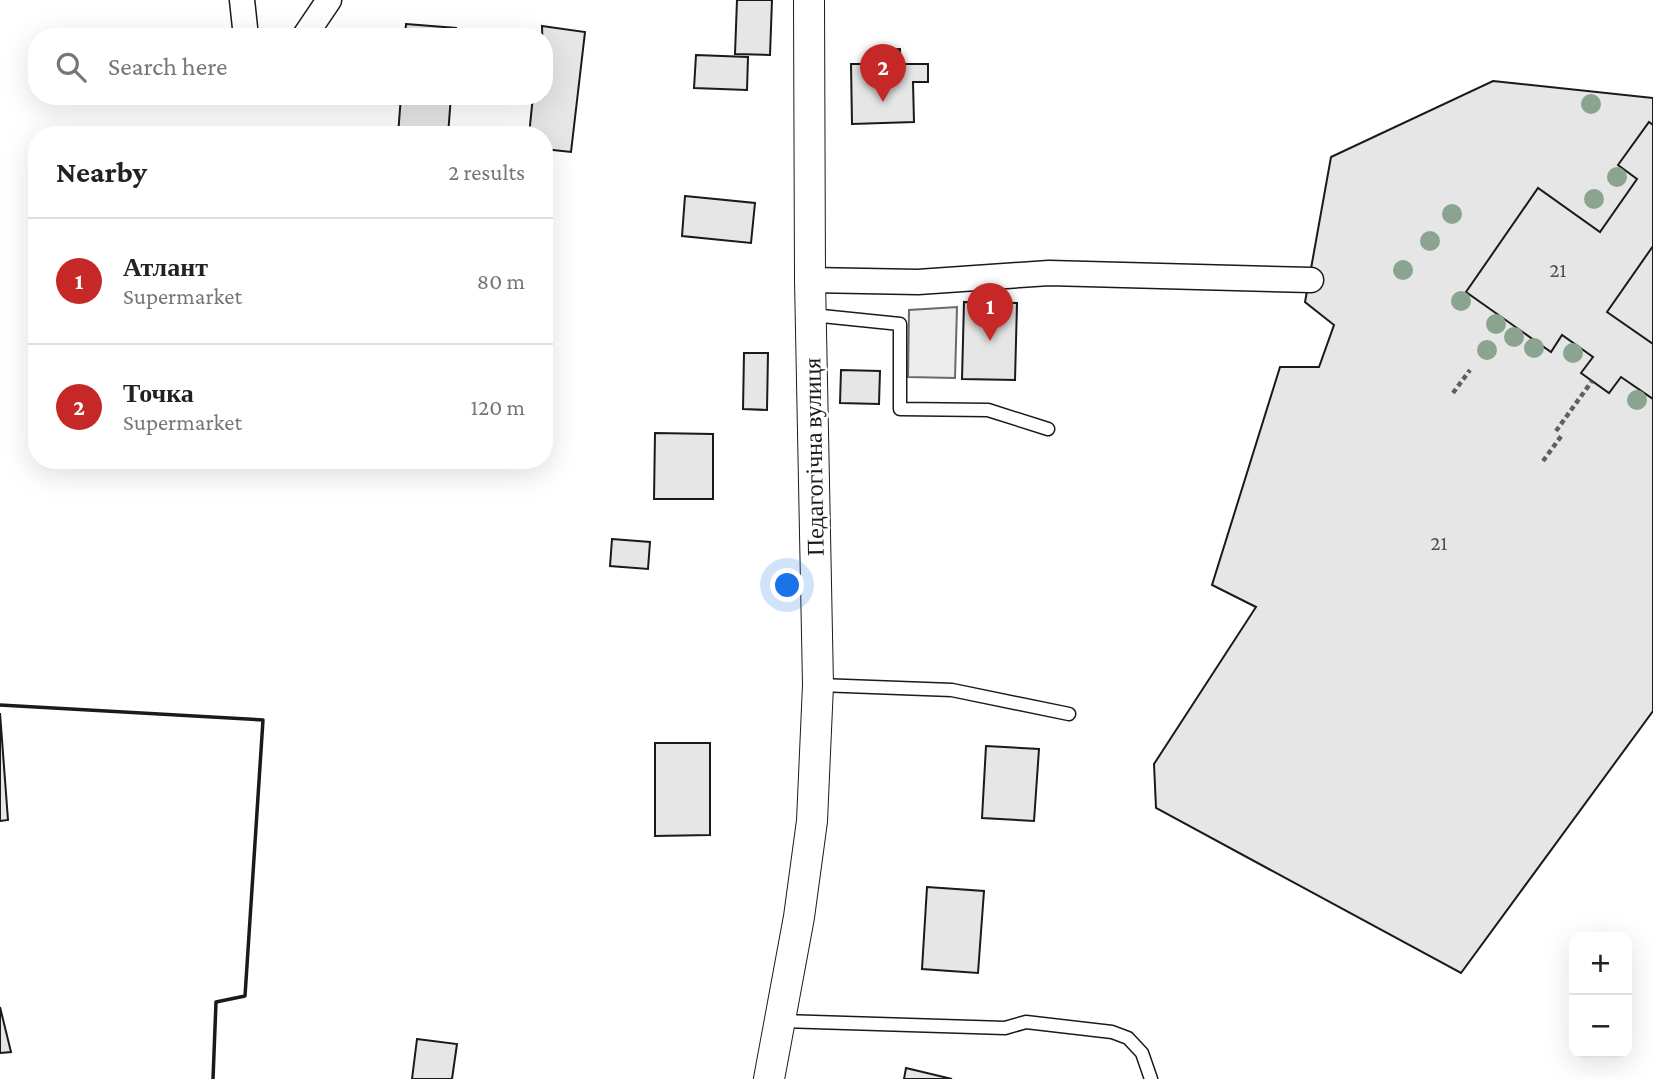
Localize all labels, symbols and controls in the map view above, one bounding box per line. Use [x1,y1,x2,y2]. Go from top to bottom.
search box [28,28,553,105]
pin: 2 [860,44,906,102]
icon: search [52,48,90,86]
text: Search here [108,52,227,81]
text: Nearby [56,155,147,188]
text: 2 results [448,159,525,185]
text: Атлант [123,253,208,282]
house number: 21 [1550,258,1567,282]
text: 1 [75,268,83,294]
text: 80 m [477,268,525,294]
text: Supermarket [123,283,242,309]
pin: 1 [967,283,1013,341]
street label: Педагогічна вулиця [798,358,829,556]
text: Точка [123,379,194,408]
text: 2 [73,394,85,420]
text: 120 m [471,394,525,420]
text: Supermarket [123,409,242,435]
house number: 21 [1431,531,1448,555]
your location [770,568,804,602]
map controls [1569,932,1632,1058]
button: + [1569,932,1632,995]
button: − [1569,995,1632,1058]

